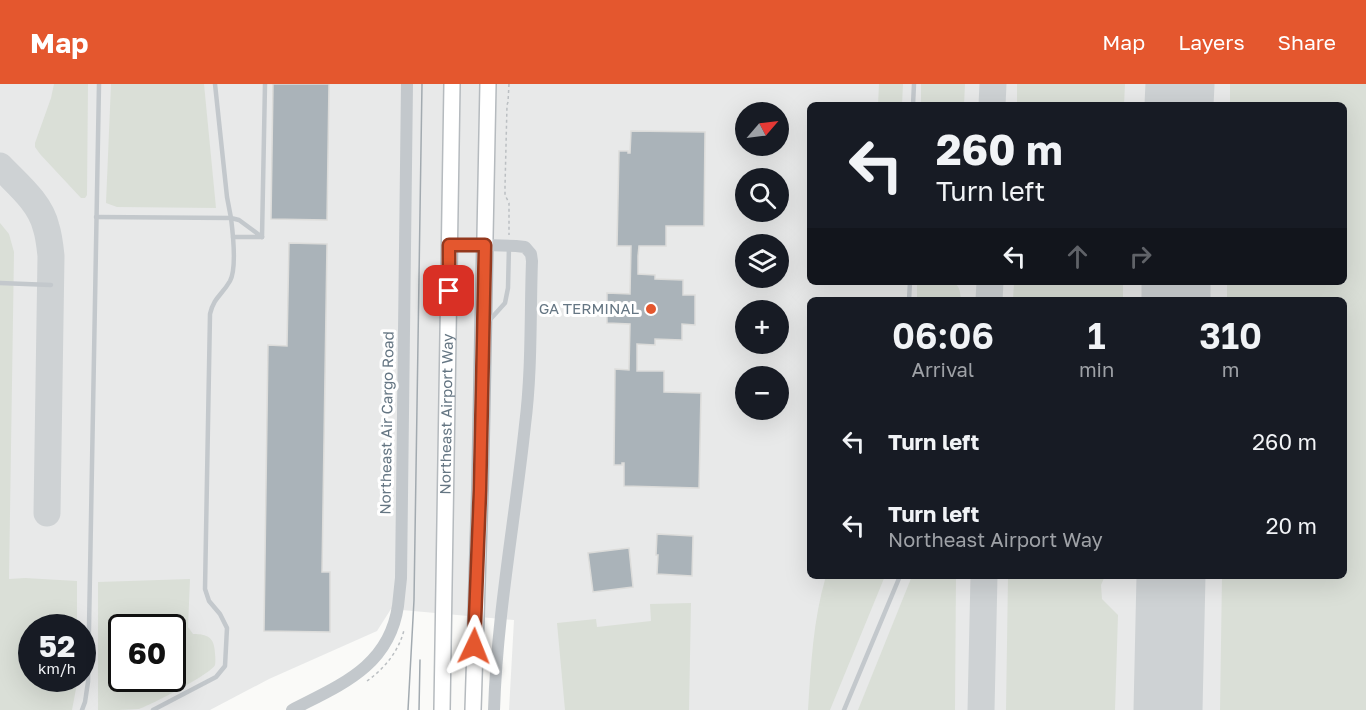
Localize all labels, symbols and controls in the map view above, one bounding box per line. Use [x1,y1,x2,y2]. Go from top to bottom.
text: Map [30,26,88,59]
text: Map [1102,29,1145,55]
text: Layers [1178,29,1245,55]
text: Share [1278,29,1336,55]
north arrow [735,102,789,156]
map controls [735,102,789,420]
text: 260 m [936,124,1063,174]
icon: left [837,126,915,204]
button: search [735,168,789,222]
text: Turn left [936,175,1045,207]
button: layers [735,234,789,288]
icon: left [998,240,1031,273]
icon: ahead [1061,240,1094,273]
icon: right [1124,240,1157,273]
pin [423,265,474,316]
icon: arrive [432,274,465,307]
place label: GA TERMINAL [539,299,639,317]
button: + [735,300,789,354]
marker: GA TERMINAL [644,302,658,316]
text: 06:06 [892,314,994,357]
text: 1 [1088,314,1106,357]
text: 310 [1199,314,1262,357]
street label: Northeast Air Cargo Road [375,331,397,515]
street label: Northeast Airport Way [435,333,456,495]
text: Arrival [912,357,974,381]
text: min [1079,357,1114,381]
text: m [1222,357,1239,381]
button: − [735,366,789,420]
icon: left [837,425,870,458]
text: Turn left [888,428,979,455]
text: 260 m [1252,428,1317,455]
text: Turn left [888,500,979,527]
icon: left [837,509,870,542]
text: 20 m [1266,512,1317,539]
text: Northeast Airport Way [888,527,1103,551]
speed limit sign: 60 [108,614,186,692]
position arrow [442,614,506,678]
text: 52 [39,628,75,664]
text: km/h [38,659,76,677]

